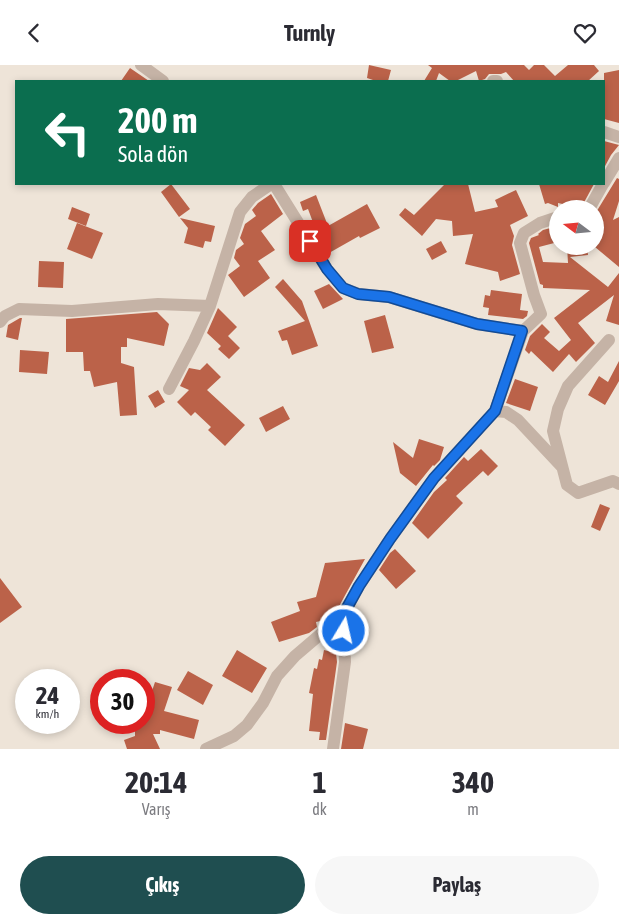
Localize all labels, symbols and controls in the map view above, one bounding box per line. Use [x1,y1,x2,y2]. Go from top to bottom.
icon: back [20,19,48,47]
icon: heart [571,19,599,47]
text: Turnly [284,20,335,46]
icon: left [35,100,100,165]
text: 200 m [118,100,197,140]
text: Sola dön [118,141,188,167]
north arrow [549,200,604,255]
map controls [549,200,604,255]
pin [289,220,331,262]
icon: arrive [296,227,324,255]
position arrow [317,604,369,656]
speed limit sign: 30 [90,669,155,734]
text: 24 [36,681,59,709]
text: km/h [36,707,59,721]
text: 20:14 [125,765,187,799]
text: 1 [312,765,327,799]
text: 340 [452,765,494,799]
text: Varış [142,800,171,818]
text: dk [312,800,327,818]
text: m [467,800,479,818]
button: Çıkış [20,856,305,914]
button: Paylaş [315,856,599,914]

